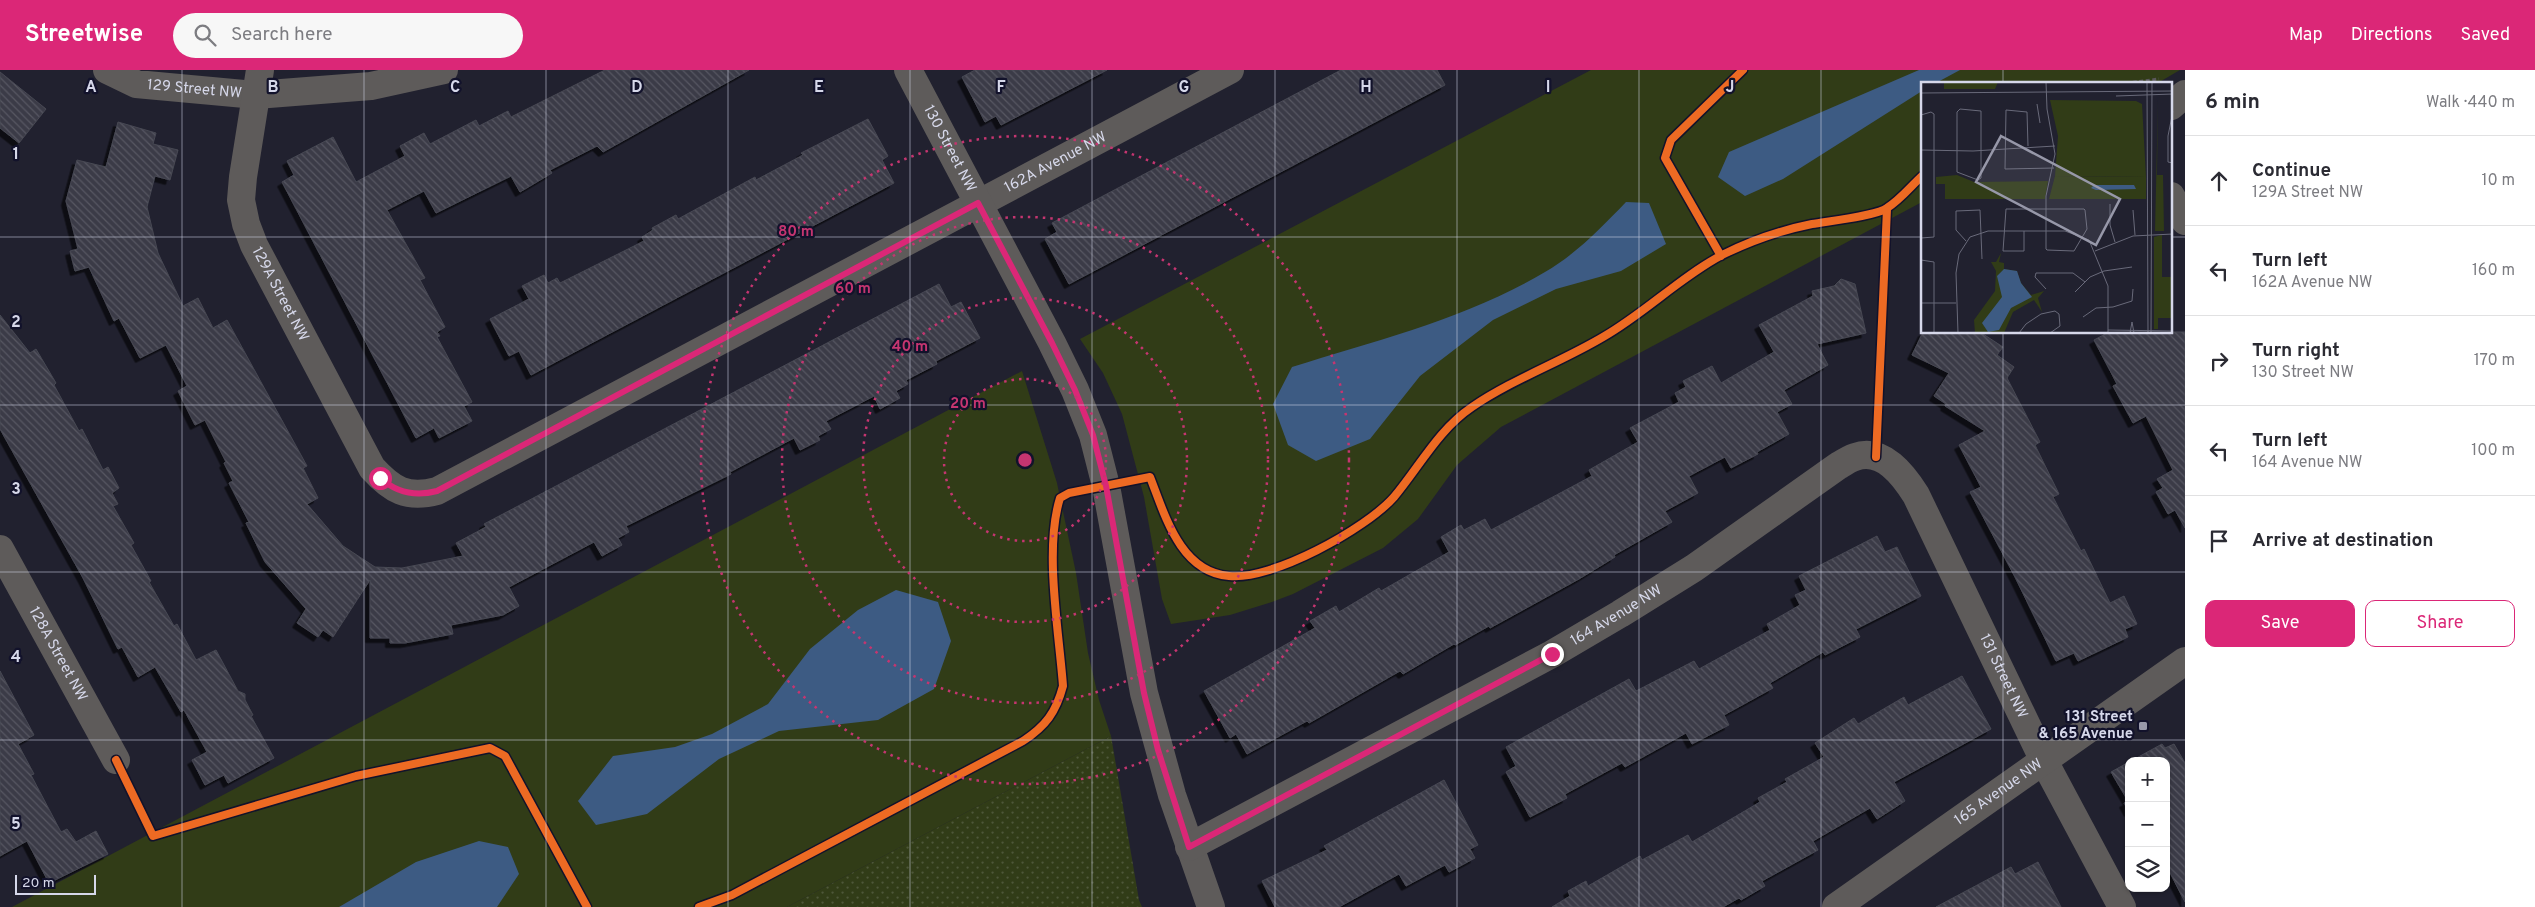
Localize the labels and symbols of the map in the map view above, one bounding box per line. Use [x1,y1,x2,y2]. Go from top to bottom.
street label: 129 Street NW [146,76,243,103]
text: A [85,78,97,98]
text: B [267,78,279,98]
text: C [450,78,460,98]
text: D [631,78,643,98]
text: E [814,78,824,98]
text: F [996,78,1006,98]
text: G [1179,78,1189,98]
text: H [1360,78,1372,98]
text: I [1546,78,1550,98]
text: J [1726,78,1734,98]
inset map [1921,82,2172,334]
street label: 130 Street NW [919,102,980,195]
street label: 162A Avenue NW [1001,128,1110,197]
text: 1 [13,145,19,165]
text: 80 m [778,223,814,242]
street label: 129A Street NW [247,244,313,345]
text: 60 m [835,280,871,299]
text: 2 [11,313,21,333]
text: 40 m [892,338,928,357]
text: 20 m [950,395,986,414]
centre of rings [1016,451,1034,469]
route start [369,467,392,490]
text: 3 [11,480,21,500]
street label: 164 Avenue NW [1567,581,1666,650]
street label: 128A Street NW [24,604,91,705]
street label: 131 Street NW [1975,631,2032,722]
route end [1541,643,1564,666]
text: 4 [11,648,21,668]
place label: 131 Street & 165 Avenue [2039,708,2133,744]
marker: 131 Street & 165 Avenue [2137,720,2149,732]
street label: 165 Avenue NW [1951,755,2046,830]
text: 5 [11,815,21,835]
scale bar [15,872,96,895]

